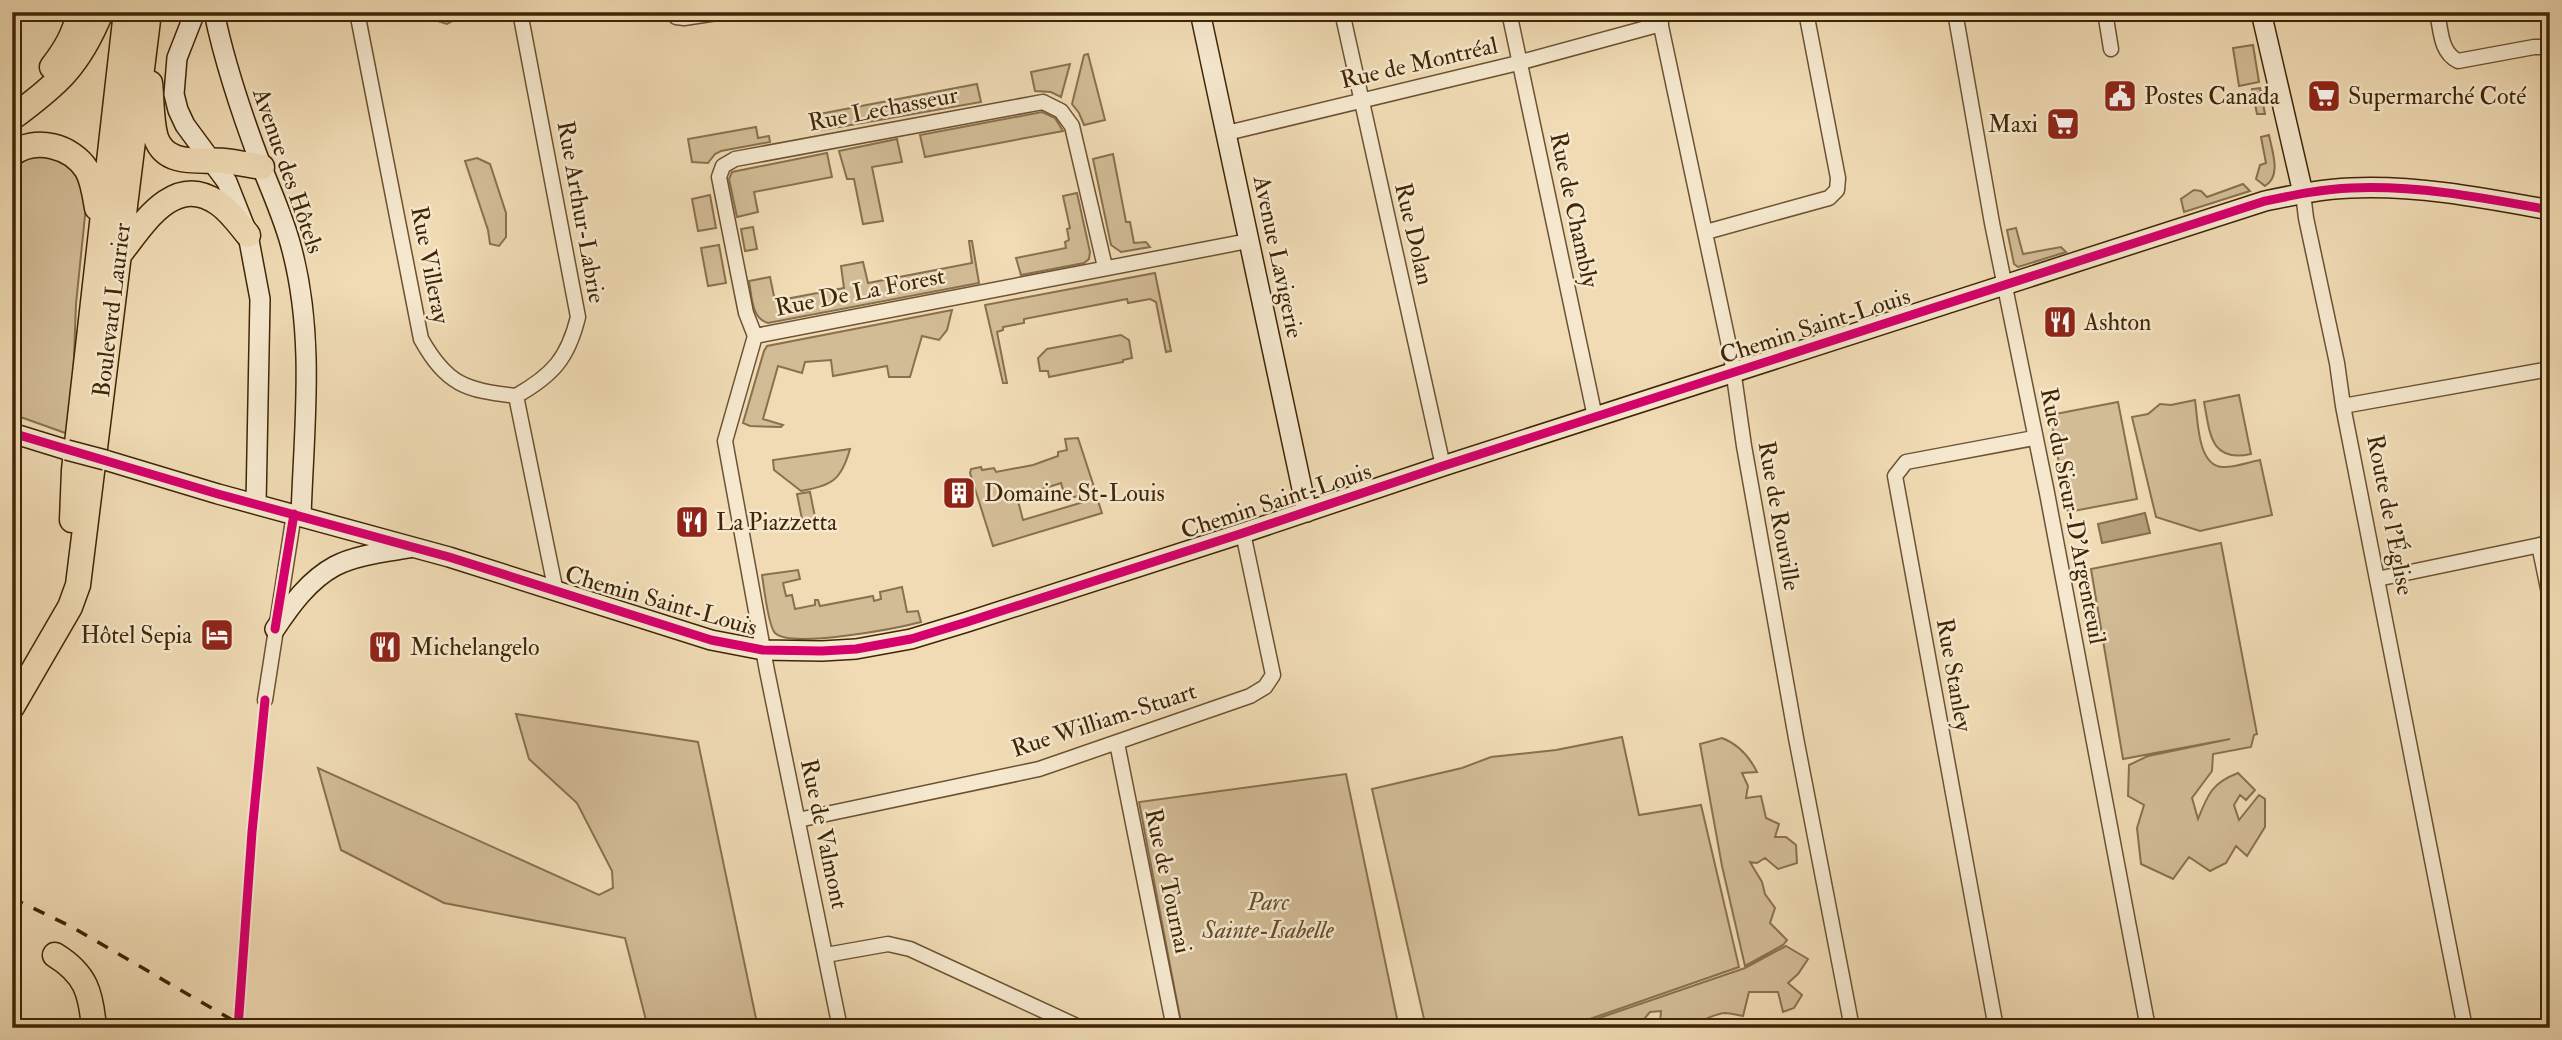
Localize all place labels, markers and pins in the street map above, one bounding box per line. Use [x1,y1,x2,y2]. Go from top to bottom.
public building icon: Postes Canada [2101,77,2139,115]
supermarket icon: Supermarché Coté [2305,77,2343,115]
place label: Postes Canada [2144,81,2281,112]
place label: Supermarché Coté [2348,81,2527,112]
supermarket icon: Maxi [2044,105,2082,143]
place label: Maxi [1988,109,2038,140]
restaurant icon: Ashton [2041,303,2079,341]
place label: Ashton [2083,307,2151,338]
building icon: Domaine St-Louis [940,474,978,512]
place label: Domaine St-Louis [984,478,1165,509]
restaurant icon: La Piazzetta [673,503,711,541]
place label: La Piazzetta [716,507,838,538]
hotel icon: Hôtel Sepia [198,616,236,654]
place label: Hôtel Sepia [80,620,193,651]
restaurant icon: Michelangelo [366,628,404,666]
place label: Michelangelo [410,632,540,663]

